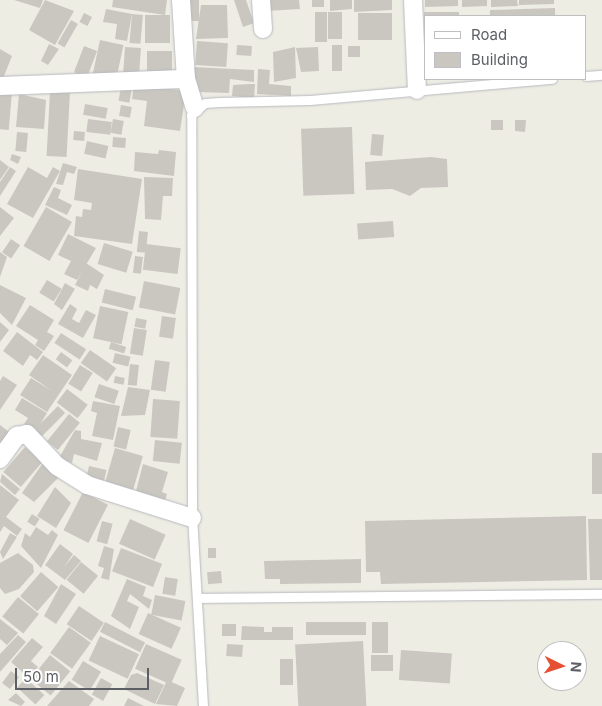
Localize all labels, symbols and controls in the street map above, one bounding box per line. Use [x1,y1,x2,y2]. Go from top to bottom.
legend [424,15,587,80]
text: Road [471,25,507,44]
text: Building [471,50,528,69]
north arrow [537,641,587,691]
scale bar [18,658,151,690]
text: N [568,661,585,673]
text: 50 m [23,667,59,686]

